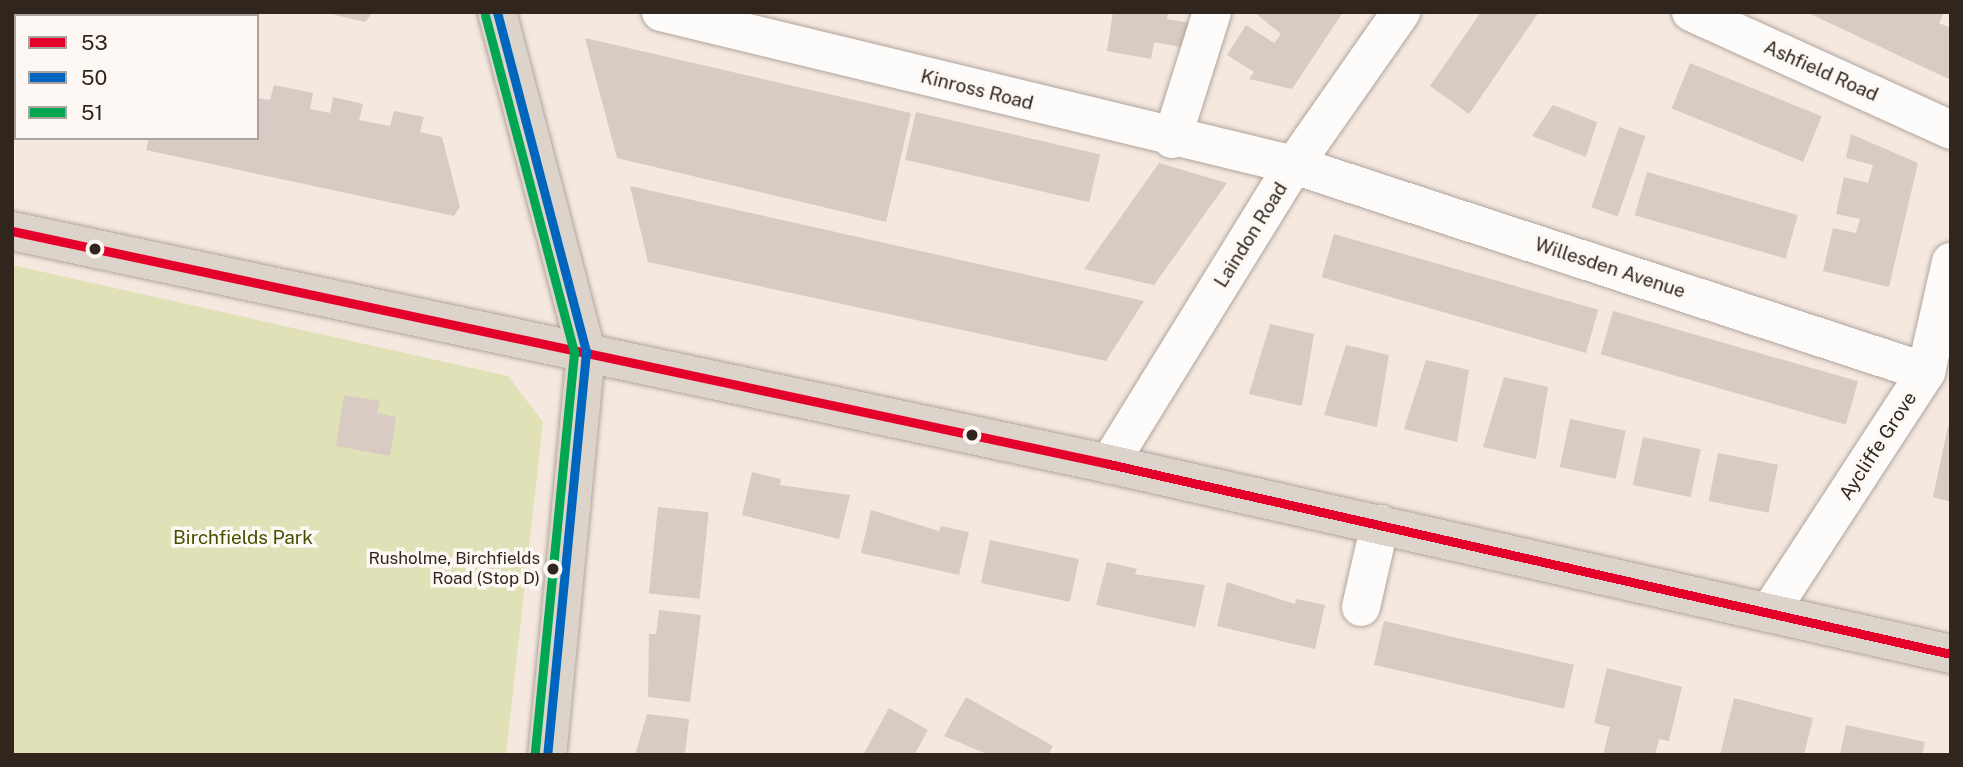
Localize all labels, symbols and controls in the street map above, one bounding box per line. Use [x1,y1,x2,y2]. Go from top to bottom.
legend [14,14,259,140]
text: 53 [81,30,108,55]
street label: Ashfield Road [1760,36,1882,106]
text: 50 [81,65,107,90]
street label: Kinross Road [918,65,1036,115]
text: 51 [81,100,103,125]
street label: Laindon Road [1210,178,1292,292]
street label: Willesden Avenue [1532,233,1688,303]
unlabelled marker [88,242,102,256]
street label: Aycliffe Grove [1835,388,1921,504]
unlabelled marker [965,428,979,442]
park label: Birchfields Park [173,527,313,549]
place label: Rusholme, Birchfields Road (Stop D) [368,549,540,589]
marker: Rusholme, Birchfields Road (Stop D) [546,562,560,576]

